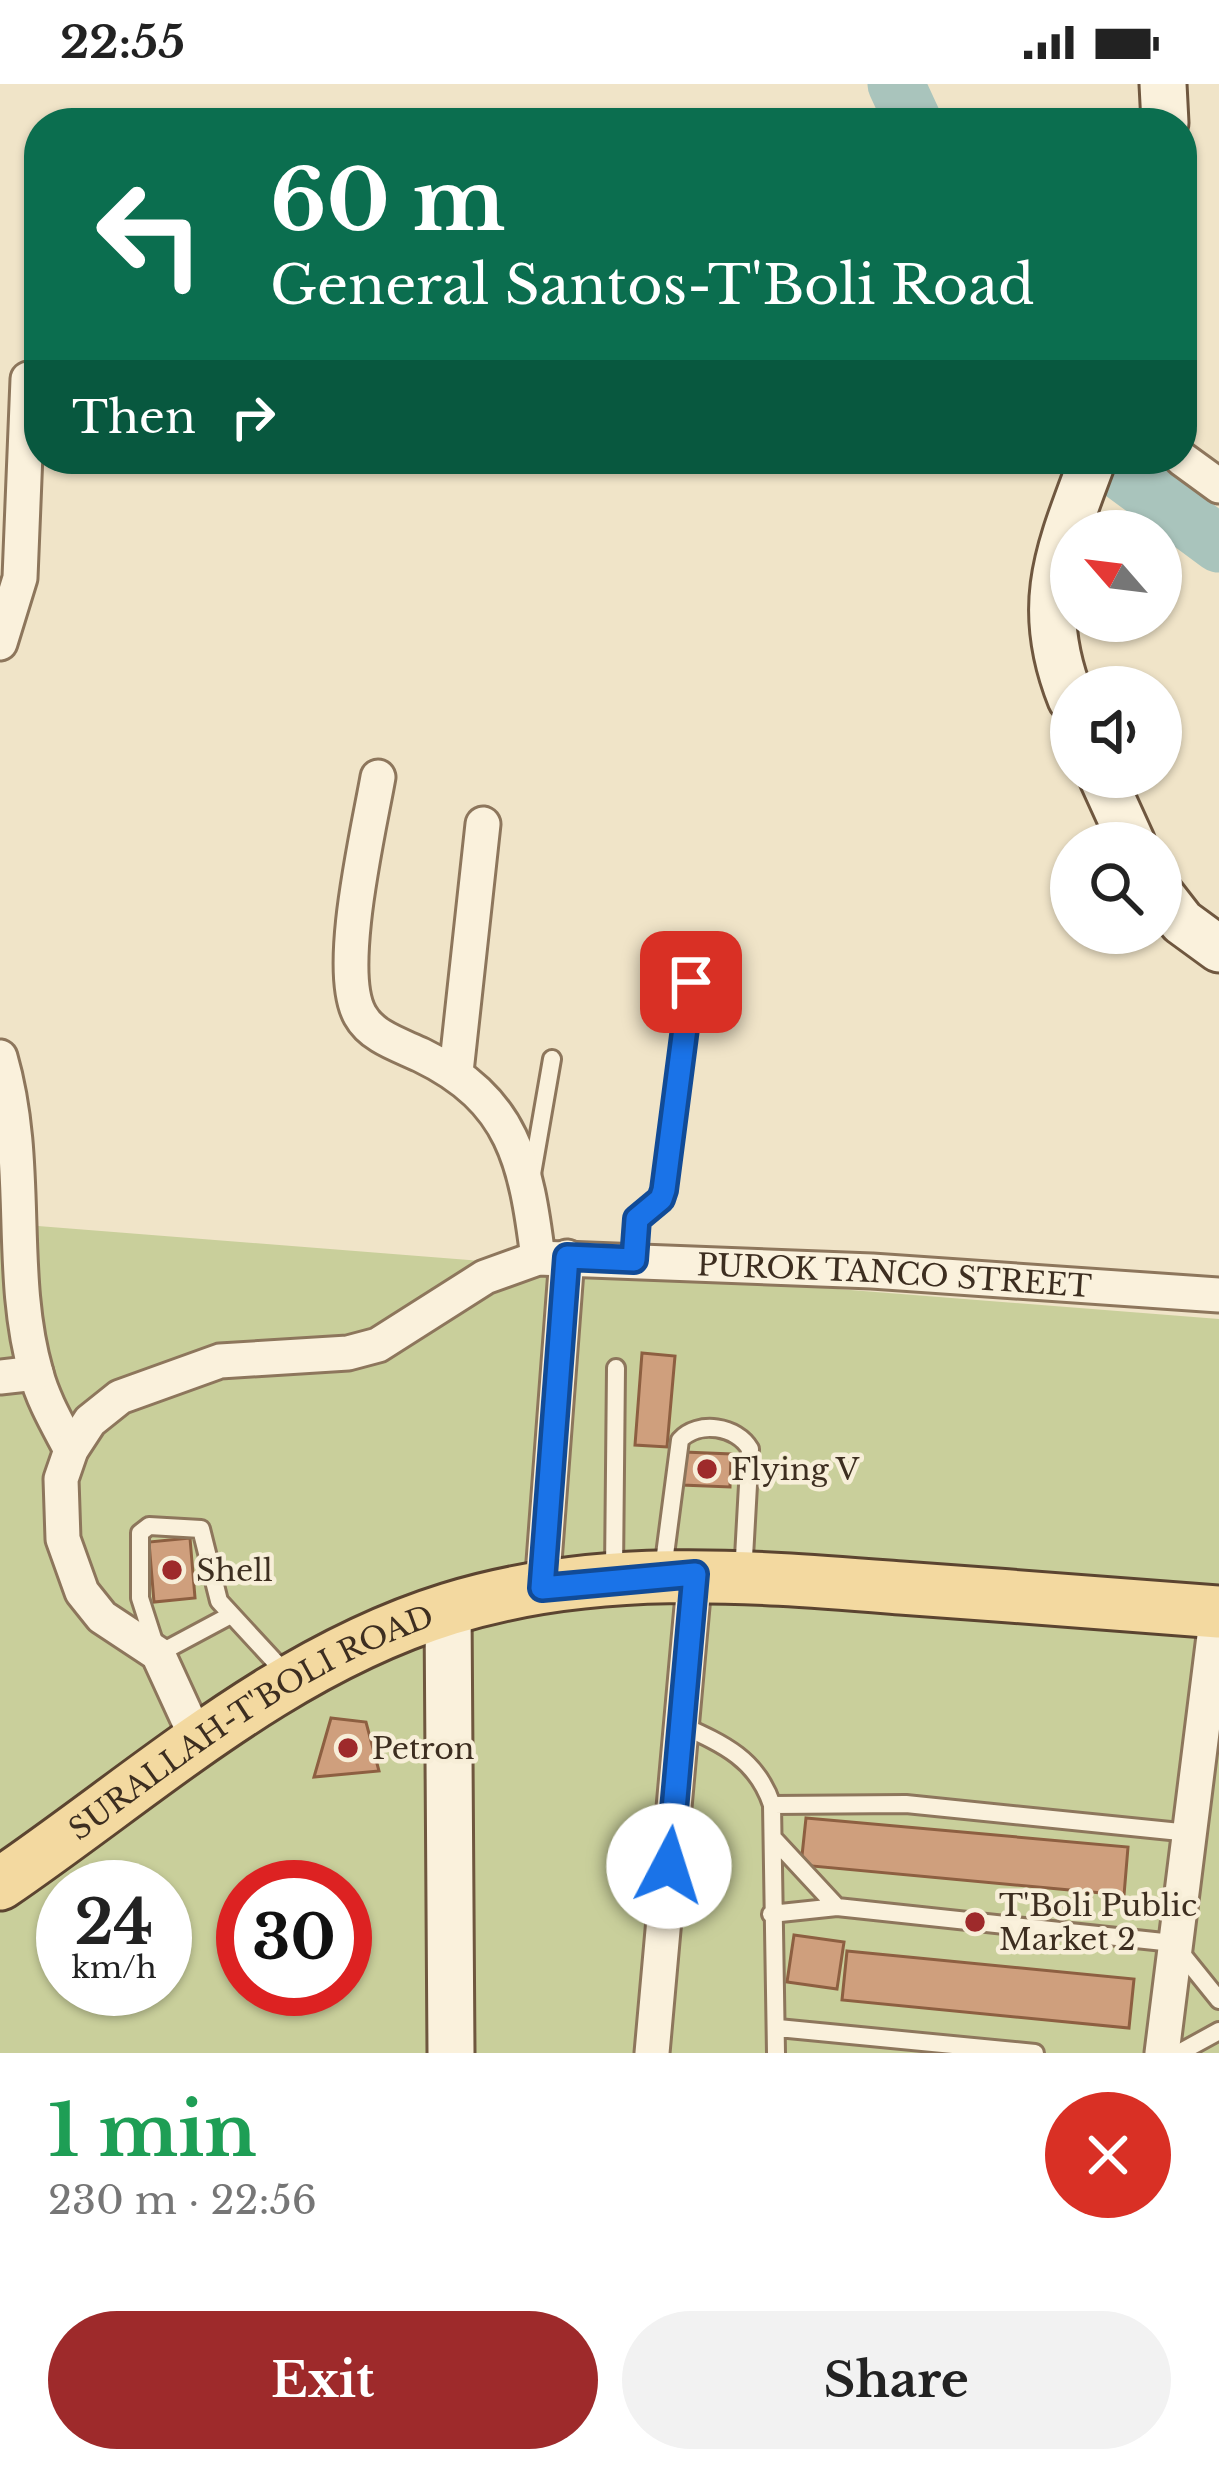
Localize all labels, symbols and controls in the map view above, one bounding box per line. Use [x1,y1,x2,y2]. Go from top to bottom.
text: 22:55 [60,14,185,70]
text: 60 m [270,149,505,253]
icon: left [72,156,228,312]
text: General Santos-T'Boli Road [270,252,1035,319]
icon: right [220,384,286,450]
text: Then [72,389,196,445]
north arrow [1050,510,1182,642]
map controls [1050,510,1182,954]
button: sound [1050,666,1182,798]
button: search [1050,822,1182,954]
pin [640,931,742,1033]
icon: arrive [658,949,724,1015]
street label: PUROK TANCO STREET [696,1246,1093,1305]
place label: Flying V [731,1451,860,1488]
marker: Flying V [694,1456,720,1482]
place label: Shell [196,1552,273,1589]
marker: Shell [159,1557,185,1583]
street label: SURALLAH-T'BOLI ROAD [61,1597,438,1847]
place label: Petron [372,1730,475,1767]
marker: Petron [335,1735,361,1761]
position arrow [606,1803,732,1929]
speed limit sign: 30 [216,1860,372,2016]
text: 24 [75,1886,153,1960]
place label: T'Boli Public Market 2 [999,1887,1197,1958]
marker: T'Boli Public Market 2 [962,1909,988,1935]
text: km/h [71,1949,157,1986]
text: 1 min [48,2086,257,2175]
button: close [1045,2092,1171,2218]
text: 230 m · 22:56 [48,2176,317,2225]
button: Exit [48,2311,598,2449]
button: Share [622,2311,1171,2449]

